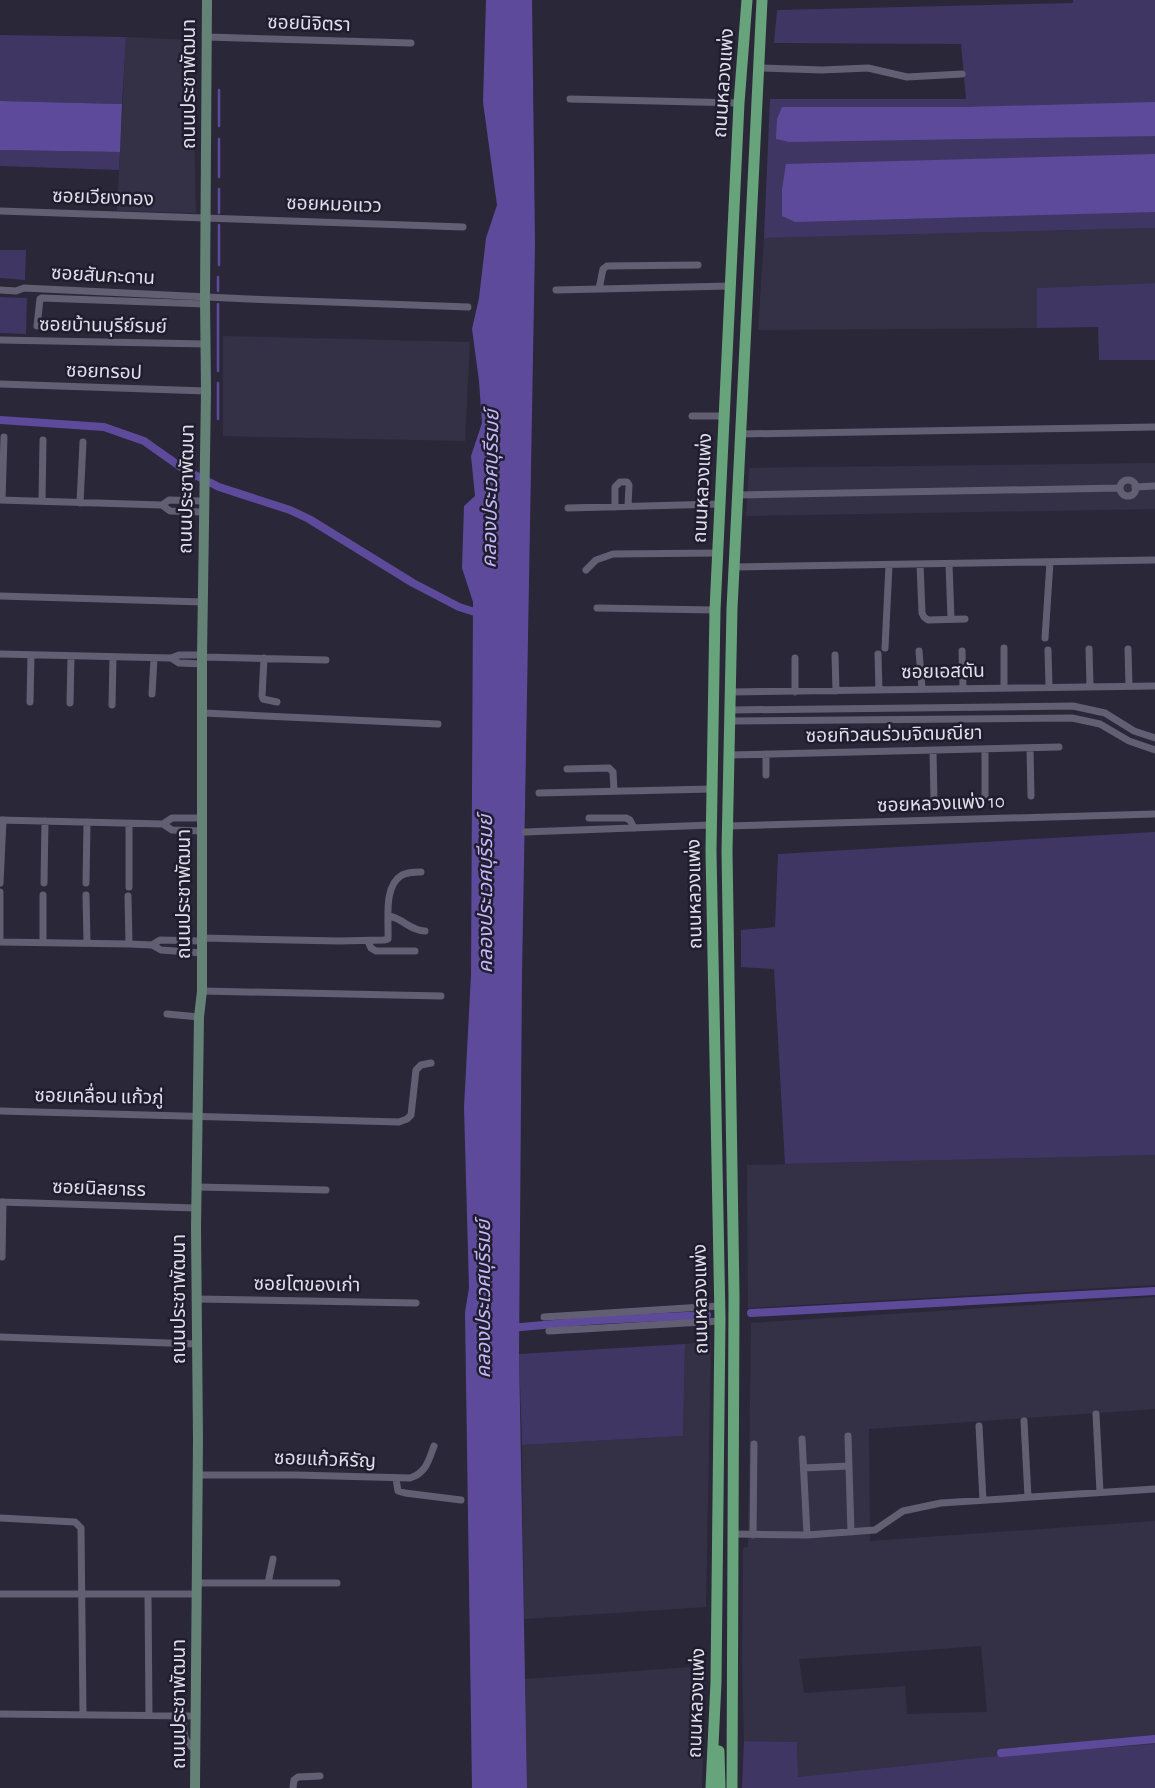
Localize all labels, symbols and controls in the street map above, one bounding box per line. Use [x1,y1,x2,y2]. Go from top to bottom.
street label: ซอยนิจิตรา [267,13,351,35]
street label: ถนนประชาพัฒนา [179,19,199,149]
street label: ถนนหลวงแพ่ง [708,27,737,139]
street label: ซอยเวียงทอง [52,186,154,209]
street label: ซอยหมอแวว [286,194,382,216]
street label: ซอยสันกะดาน [50,263,156,288]
street label: ซอยบ้านบุรีย์รมย์ [39,312,167,338]
street label: ซอยทรอป [66,361,142,383]
water label: คลองประเวศบุรีรมย์ [480,405,504,568]
street label: ถนนประชาพัฒนา [175,424,198,554]
street label: ถนนหลวงแพ่ง [688,432,715,543]
street label: ซอยเอสตัน [901,661,985,682]
street label: ซอยทิวสนร่วมจิตมณียา [805,721,982,746]
street label: ซอยหลวงแพ่ง 10 [877,789,1005,816]
water label: คลองประเวศบุรีรมย์ [476,811,498,973]
street label: ถนนประชาพัฒนา [174,829,194,959]
street label: ถนนหลวงแพ่ง [682,839,705,949]
street label: ซอยเคลื่อน แก้วภู่ [34,1081,164,1110]
street label: ซอยนิลยาธร [52,1178,146,1200]
water label: คลองประเวศบุรีรมย์ [474,1216,496,1378]
street label: ถนนประชาพัฒนา [169,1234,189,1364]
street label: ถนนหลวงแพ่ง [688,1244,711,1354]
street label: ซอยโตของเก่า [253,1272,361,1295]
street label: ซอยแก้วหิรัญ [274,1446,376,1471]
street label: ถนนประชาพัฒนา [169,1639,189,1769]
street label: ถนนหลวงแพ่ง [683,1648,708,1758]

